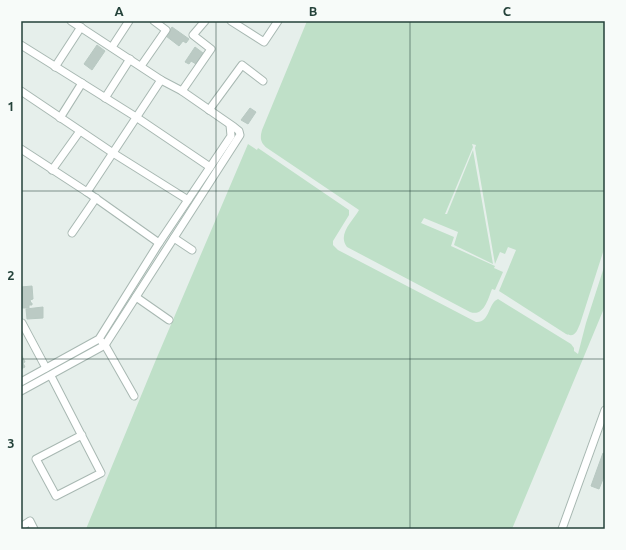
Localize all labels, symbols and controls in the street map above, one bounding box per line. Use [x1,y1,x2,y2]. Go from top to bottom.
text: A [114,4,124,18]
text: B [309,4,318,18]
text: C [503,4,512,18]
text: 1 [7,99,15,113]
text: 2 [7,268,15,282]
text: 3 [7,436,15,450]

